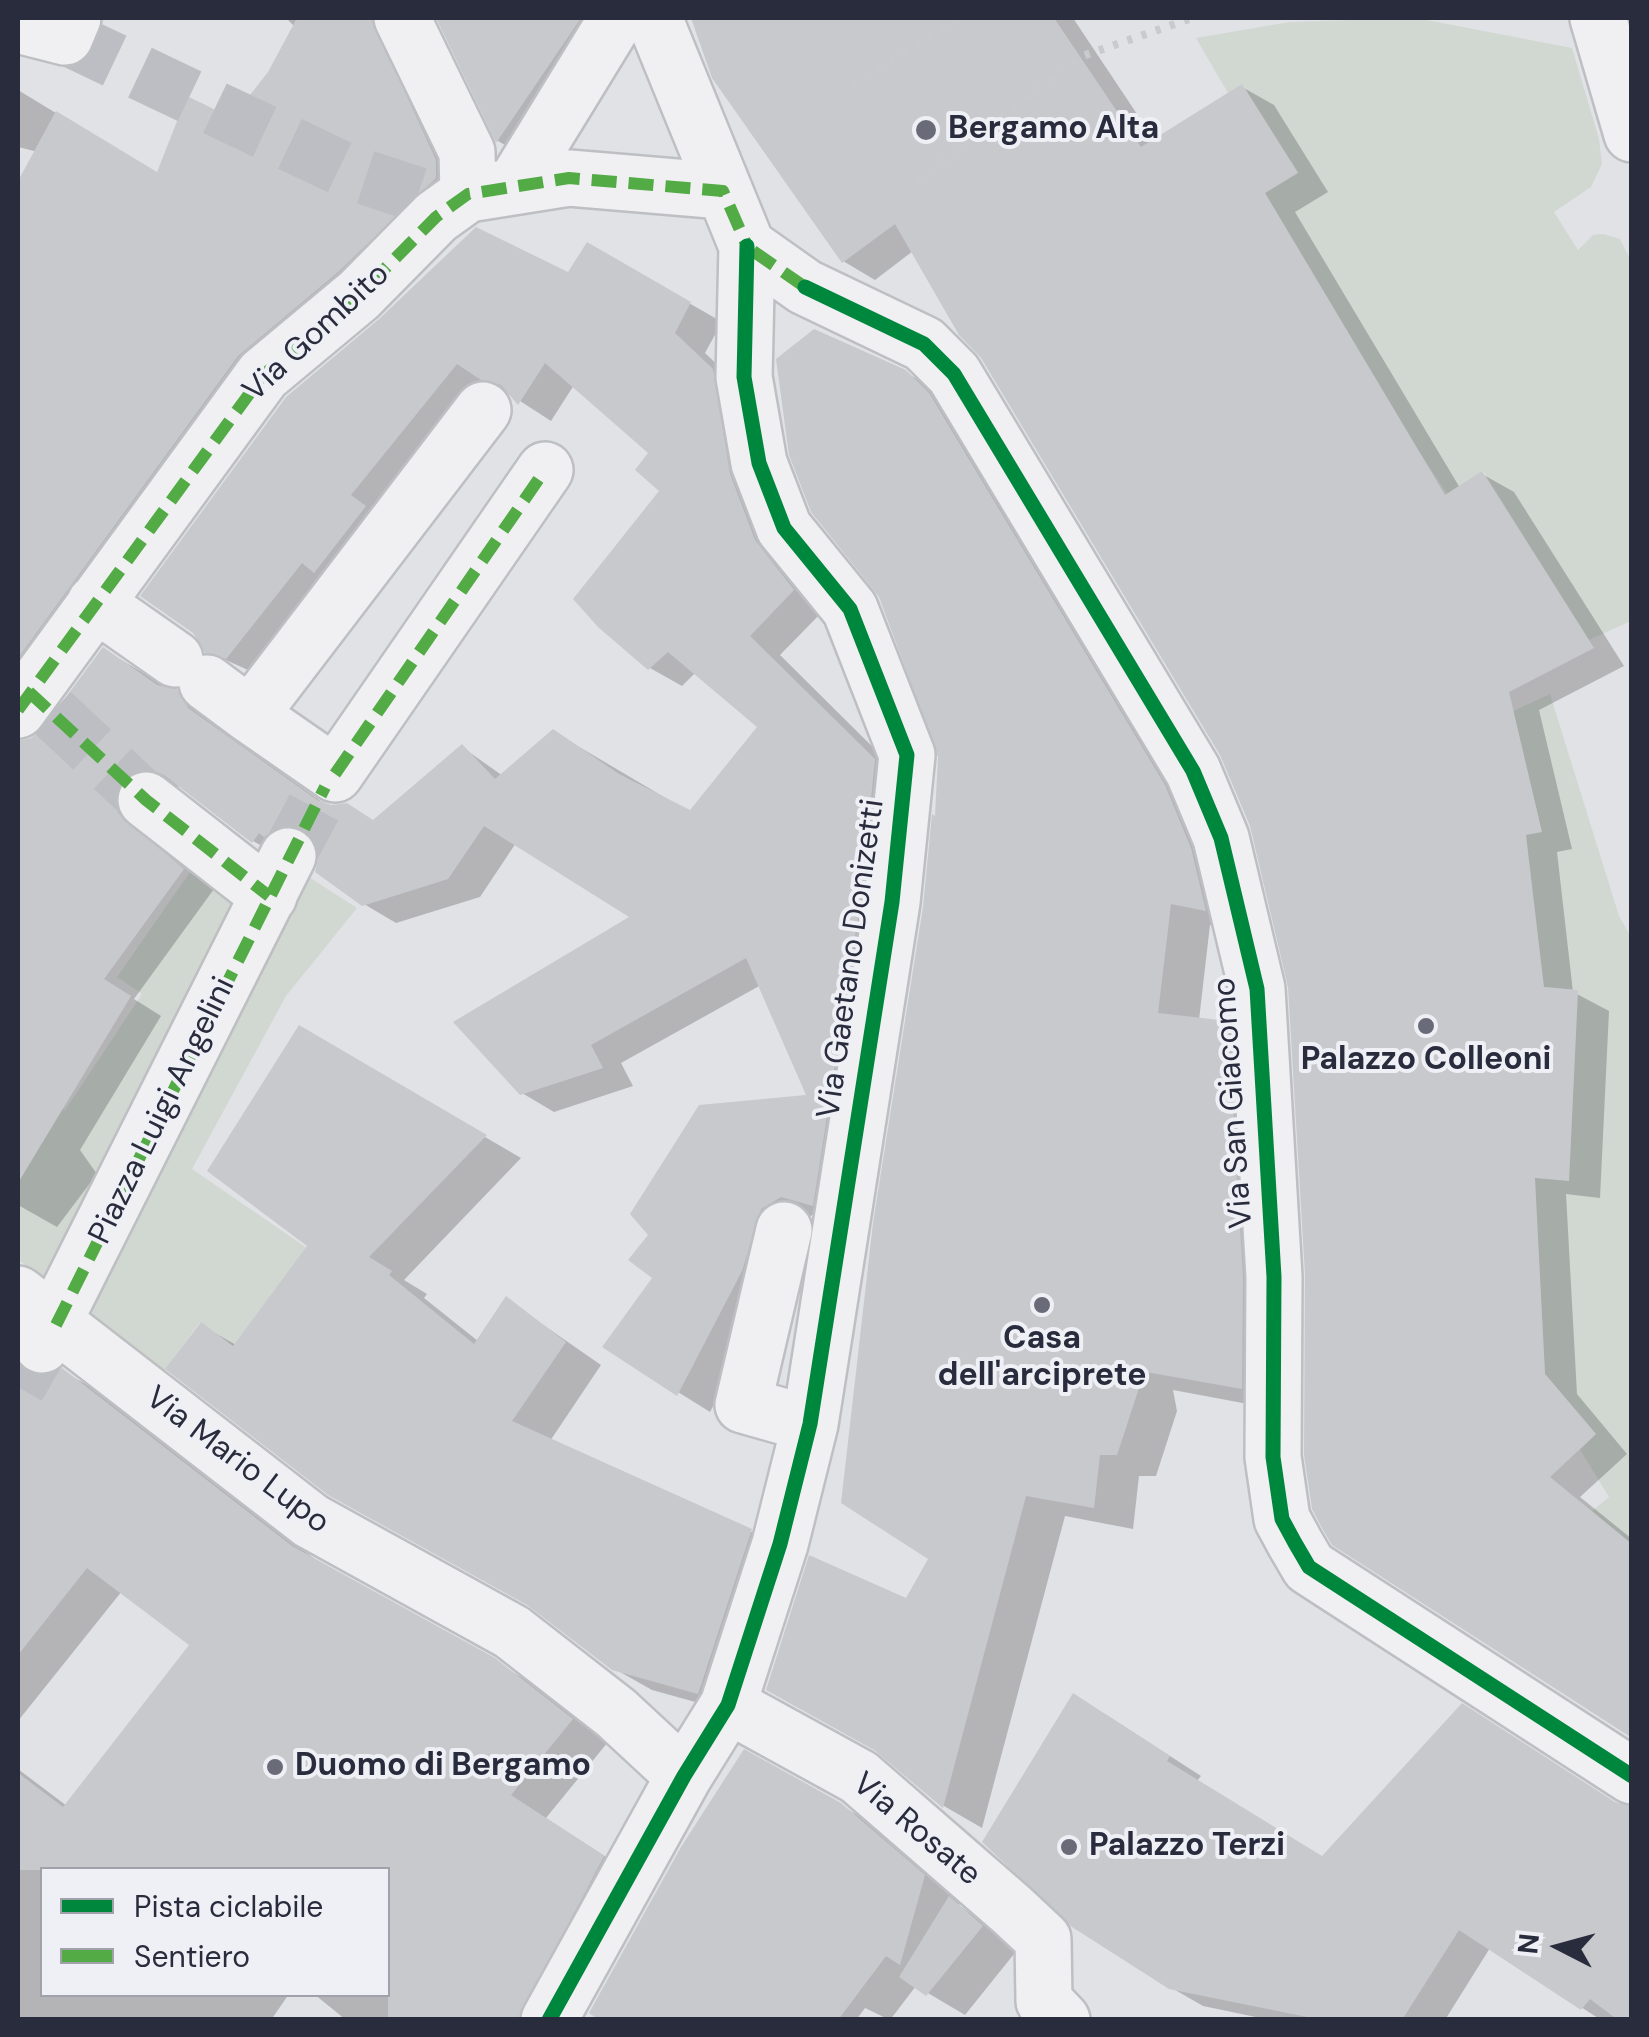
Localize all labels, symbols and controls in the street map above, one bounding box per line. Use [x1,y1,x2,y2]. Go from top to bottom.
place label: Bergamo Alta [948,111,1159,149]
marker: Bergamo Alta [913,117,939,143]
street label: Via Gombito [236,256,398,410]
street label: Via Gaetano Donizetti [811,797,893,1121]
street label: Piazza Luigi Angelini [82,972,244,1250]
street label: Via San Giacomo [1206,976,1262,1230]
marker: Palazzo Colleoni [1415,1015,1437,1037]
place label: Palazzo Colleoni [1301,1042,1551,1080]
marker: Casa dell'arciprete [1031,1294,1053,1316]
place label: Casa dell'arciprete [938,1321,1146,1396]
street label: Via Mario Lupo [137,1379,337,1543]
place label: Duomo di Bergamo [295,1748,591,1786]
marker: Duomo di Bergamo [264,1756,286,1778]
street label: Via Rosate [844,1765,988,1895]
place label: Palazzo Terzi [1089,1828,1285,1866]
marker: Palazzo Terzi [1058,1836,1080,1858]
legend [40,1867,390,1997]
text: Pista ciclabile [134,1887,323,1926]
north arrow [1509,1897,1609,1997]
text: N [1509,1932,1548,1956]
text: Sentiero [134,1937,250,1976]

